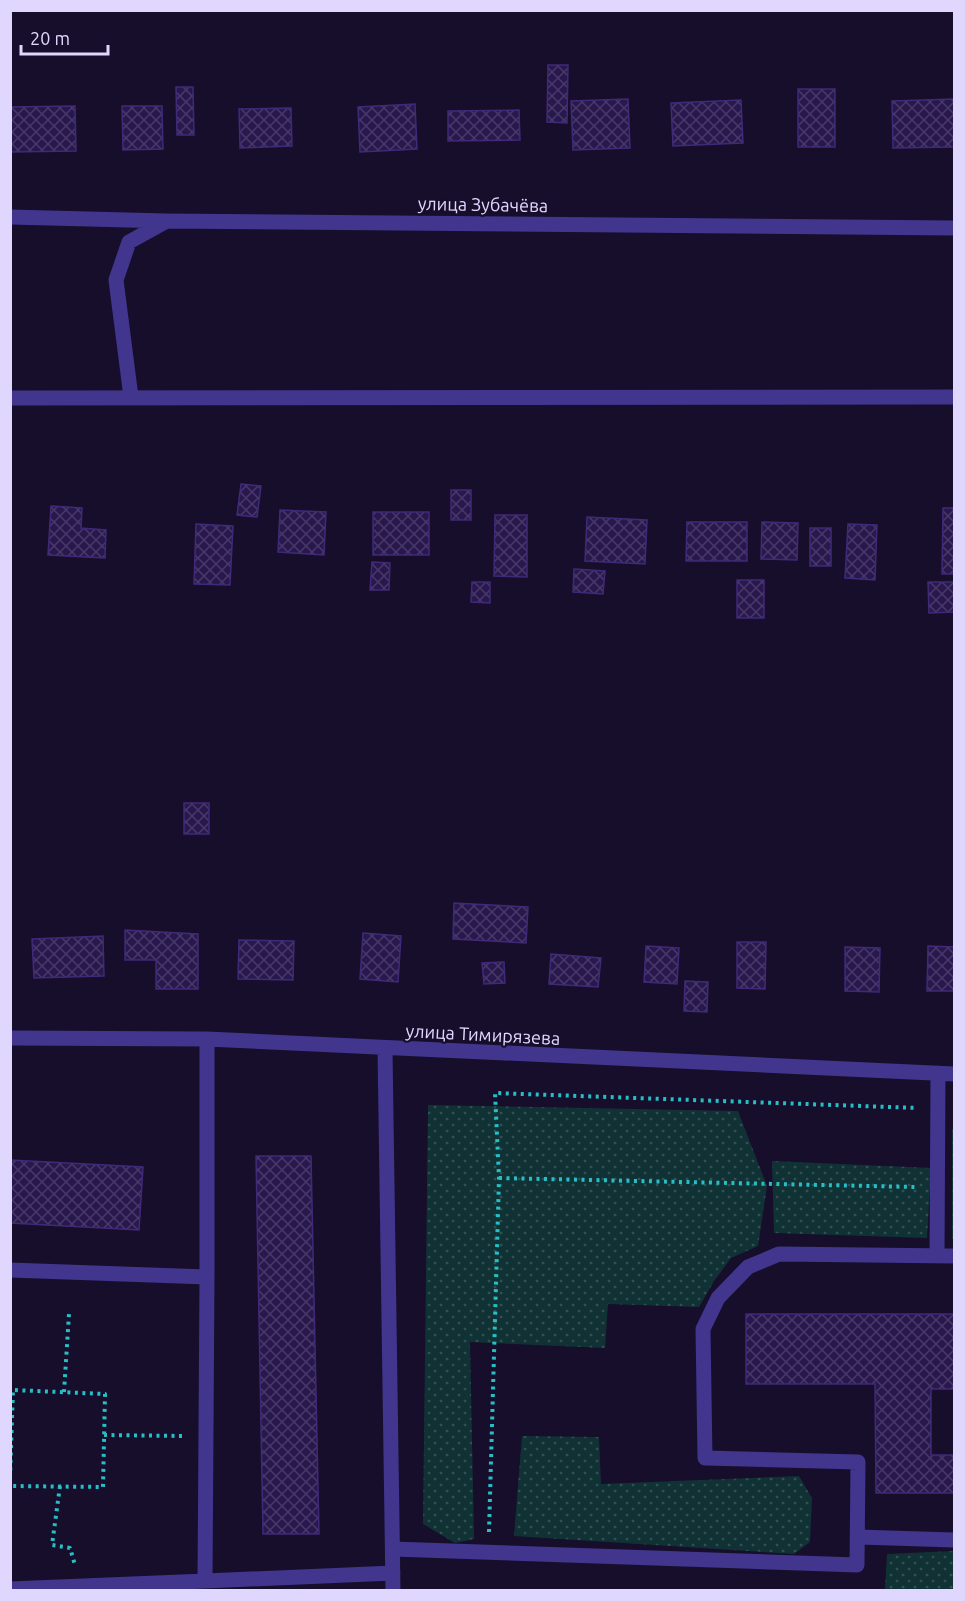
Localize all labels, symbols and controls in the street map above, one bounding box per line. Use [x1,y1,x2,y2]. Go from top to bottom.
scale bar [21,18,108,56]
text: 20 m [30,28,70,48]
street label: улица Зубачёва [418,193,548,215]
street label: улица Тимирязева [405,1020,561,1048]

